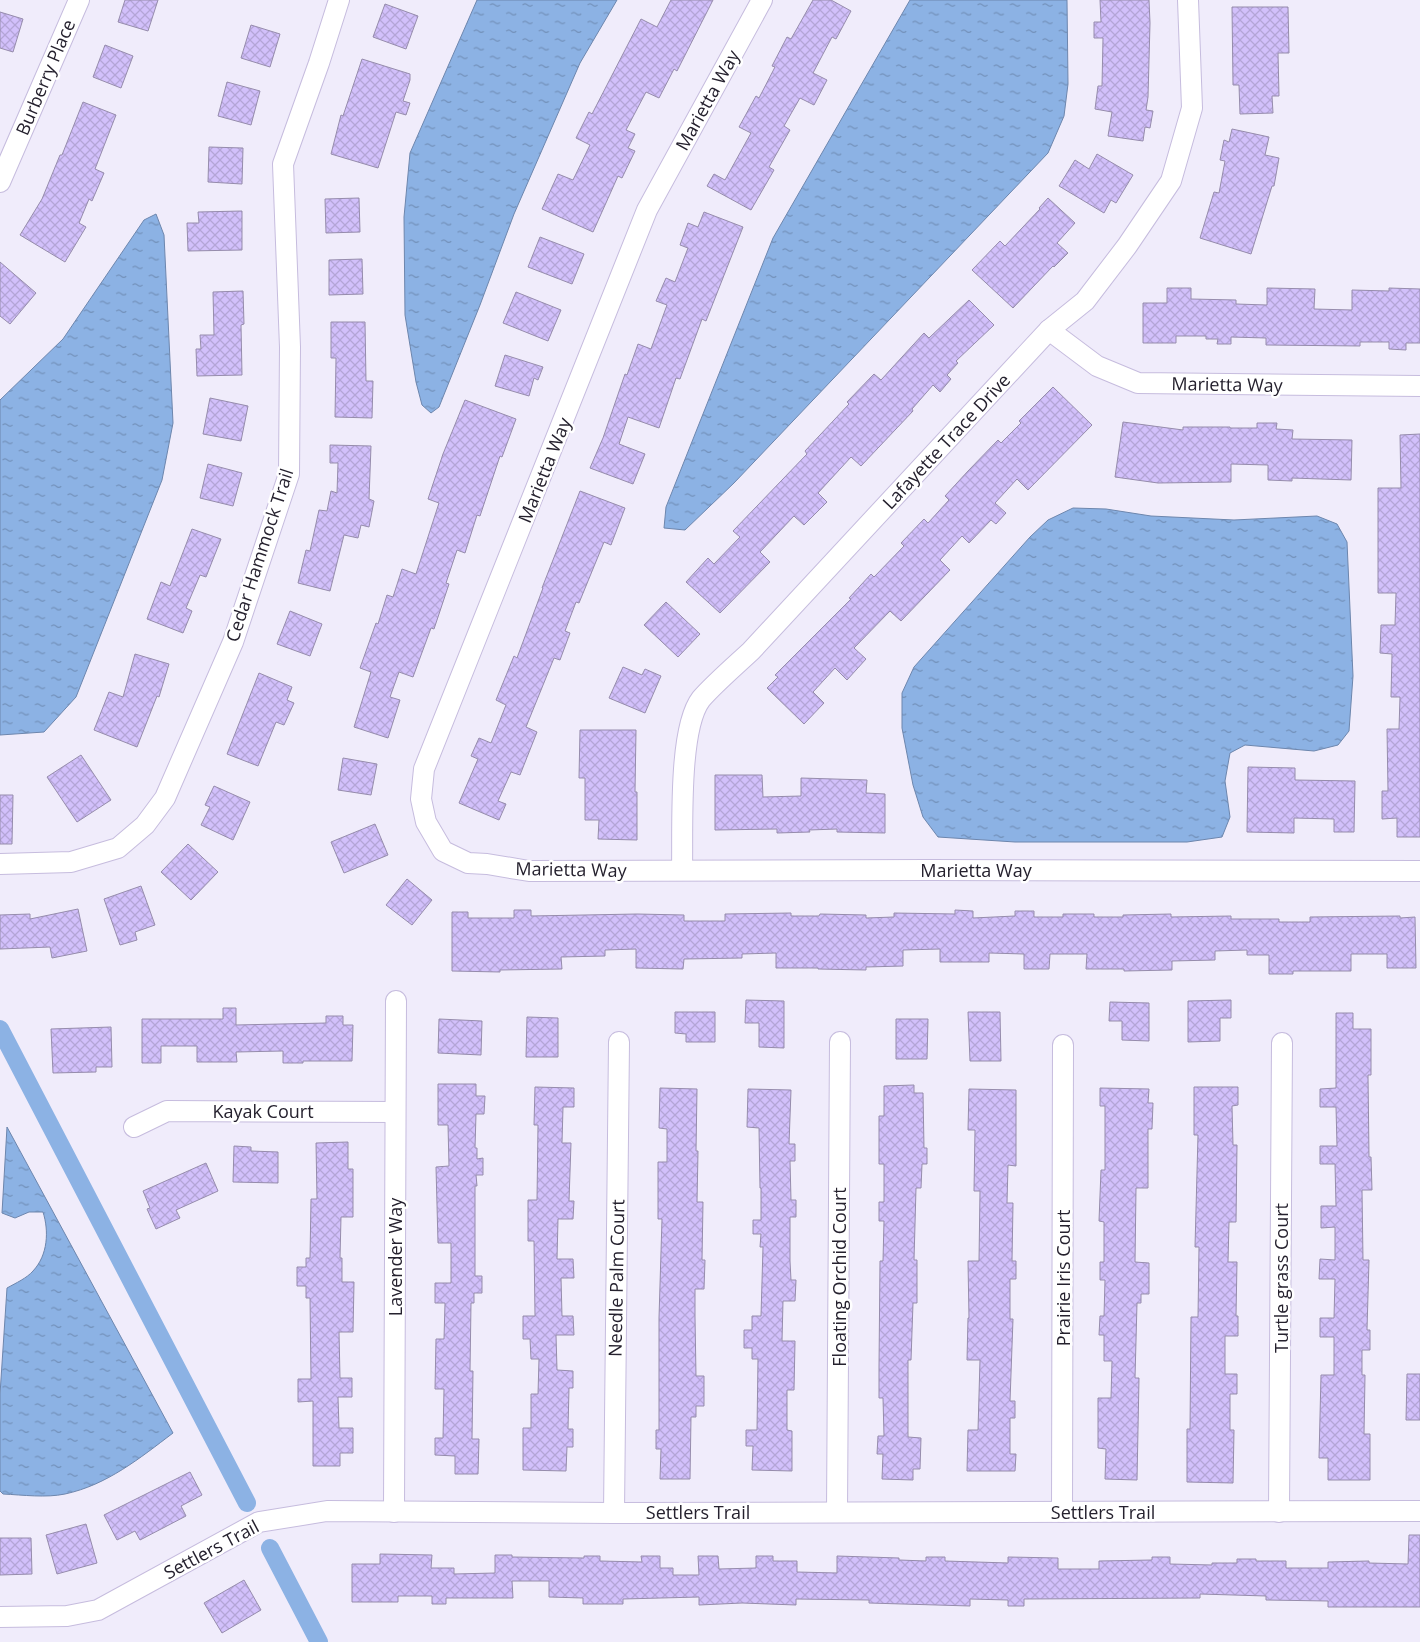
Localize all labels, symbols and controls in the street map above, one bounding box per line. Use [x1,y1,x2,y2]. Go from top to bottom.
street label: Burberry Place [10,15,80,139]
street label: Marietta Way [670,45,745,155]
street label: Lafayette Trace Drive [877,368,1015,514]
street label: Marietta Way [1171,371,1284,397]
street label: Marietta Way [512,413,576,526]
street label: Cedar Hammock Trail [220,465,298,645]
street label: Marietta Way [515,856,628,882]
street label: Marietta Way [920,858,1033,882]
street label: Kayak Court [212,1099,314,1123]
street label: Floating Orchid Court [827,1187,851,1367]
street label: Lavender Way [383,1197,407,1316]
street label: Needle Palm Court [603,1199,629,1357]
street label: Turtle grass Court [1269,1203,1293,1353]
street label: Prairie Iris Court [1051,1210,1075,1346]
street label: Settlers Trail [646,1500,750,1524]
street label: Settlers Trail [1051,1500,1155,1524]
street label: Settlers Trail [159,1514,263,1584]

